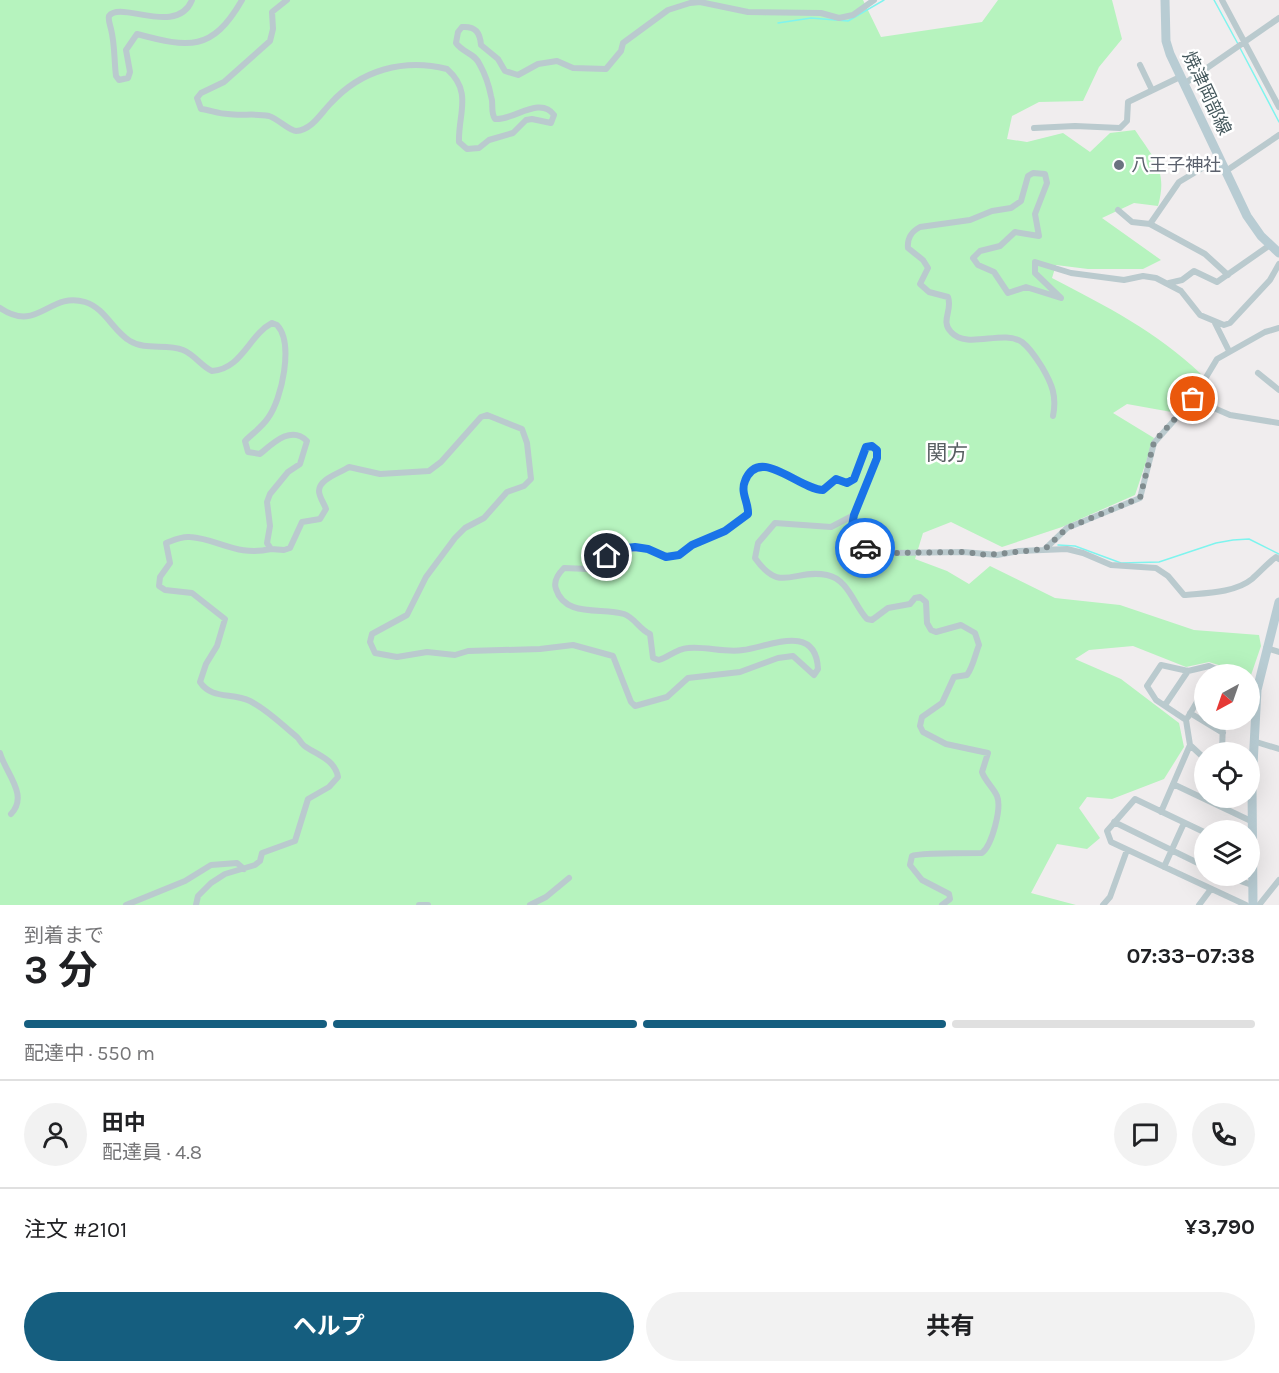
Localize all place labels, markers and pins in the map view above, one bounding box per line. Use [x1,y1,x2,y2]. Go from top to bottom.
place label: 八王子神社 [1131,154,1221,176]
marker: 八王子神社 [1112,158,1126,172]
pin [1167,373,1218,424]
pin [581,530,632,581]

